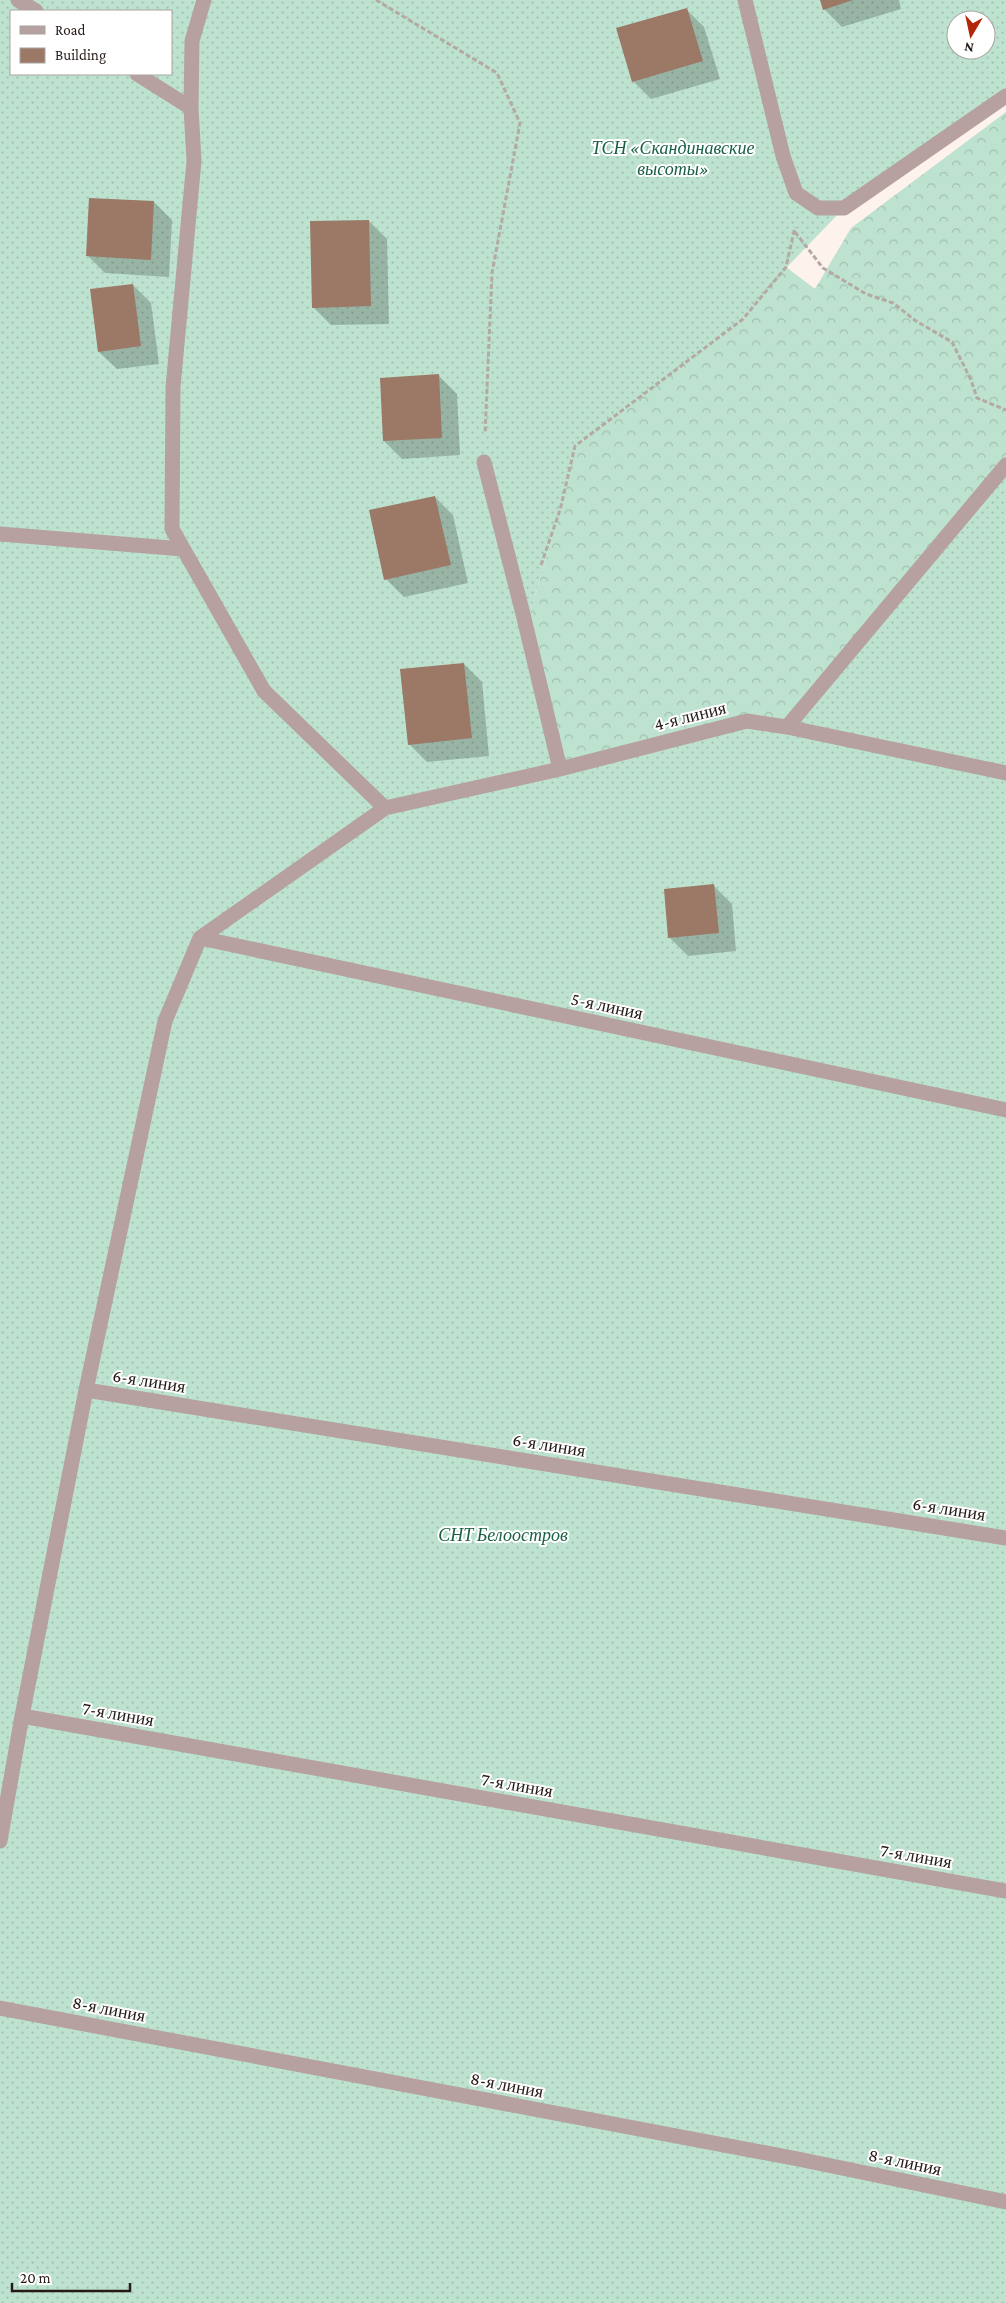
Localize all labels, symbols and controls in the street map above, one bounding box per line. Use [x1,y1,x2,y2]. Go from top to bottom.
legend [10,10,172,75]
north arrow [946,10,996,60]
text: Road [55,22,86,38]
text: N [963,39,975,56]
text: Building [55,47,106,64]
park label: ТСН «Скандинавские высоты» [591,138,755,179]
street label: 4-я линия [652,697,728,735]
street label: 5-я линия [569,989,645,1023]
street label: 6-я линия [111,1365,187,1397]
street label: 6-я линия [511,1429,587,1461]
street label: 6-я линия [911,1493,987,1525]
park label: СНТ Белоостров [438,1525,568,1545]
street label: 7-я линия [81,1698,155,1730]
street label: 7-я линия [480,1769,554,1801]
street label: 7-я линия [879,1840,953,1872]
street label: 8-я линия [71,1992,147,2026]
street label: 8-я линия [469,2068,545,2102]
street label: 8-я линия [867,2145,943,2179]
scale bar [12,2260,130,2292]
text: 20 m [20,2270,51,2286]

